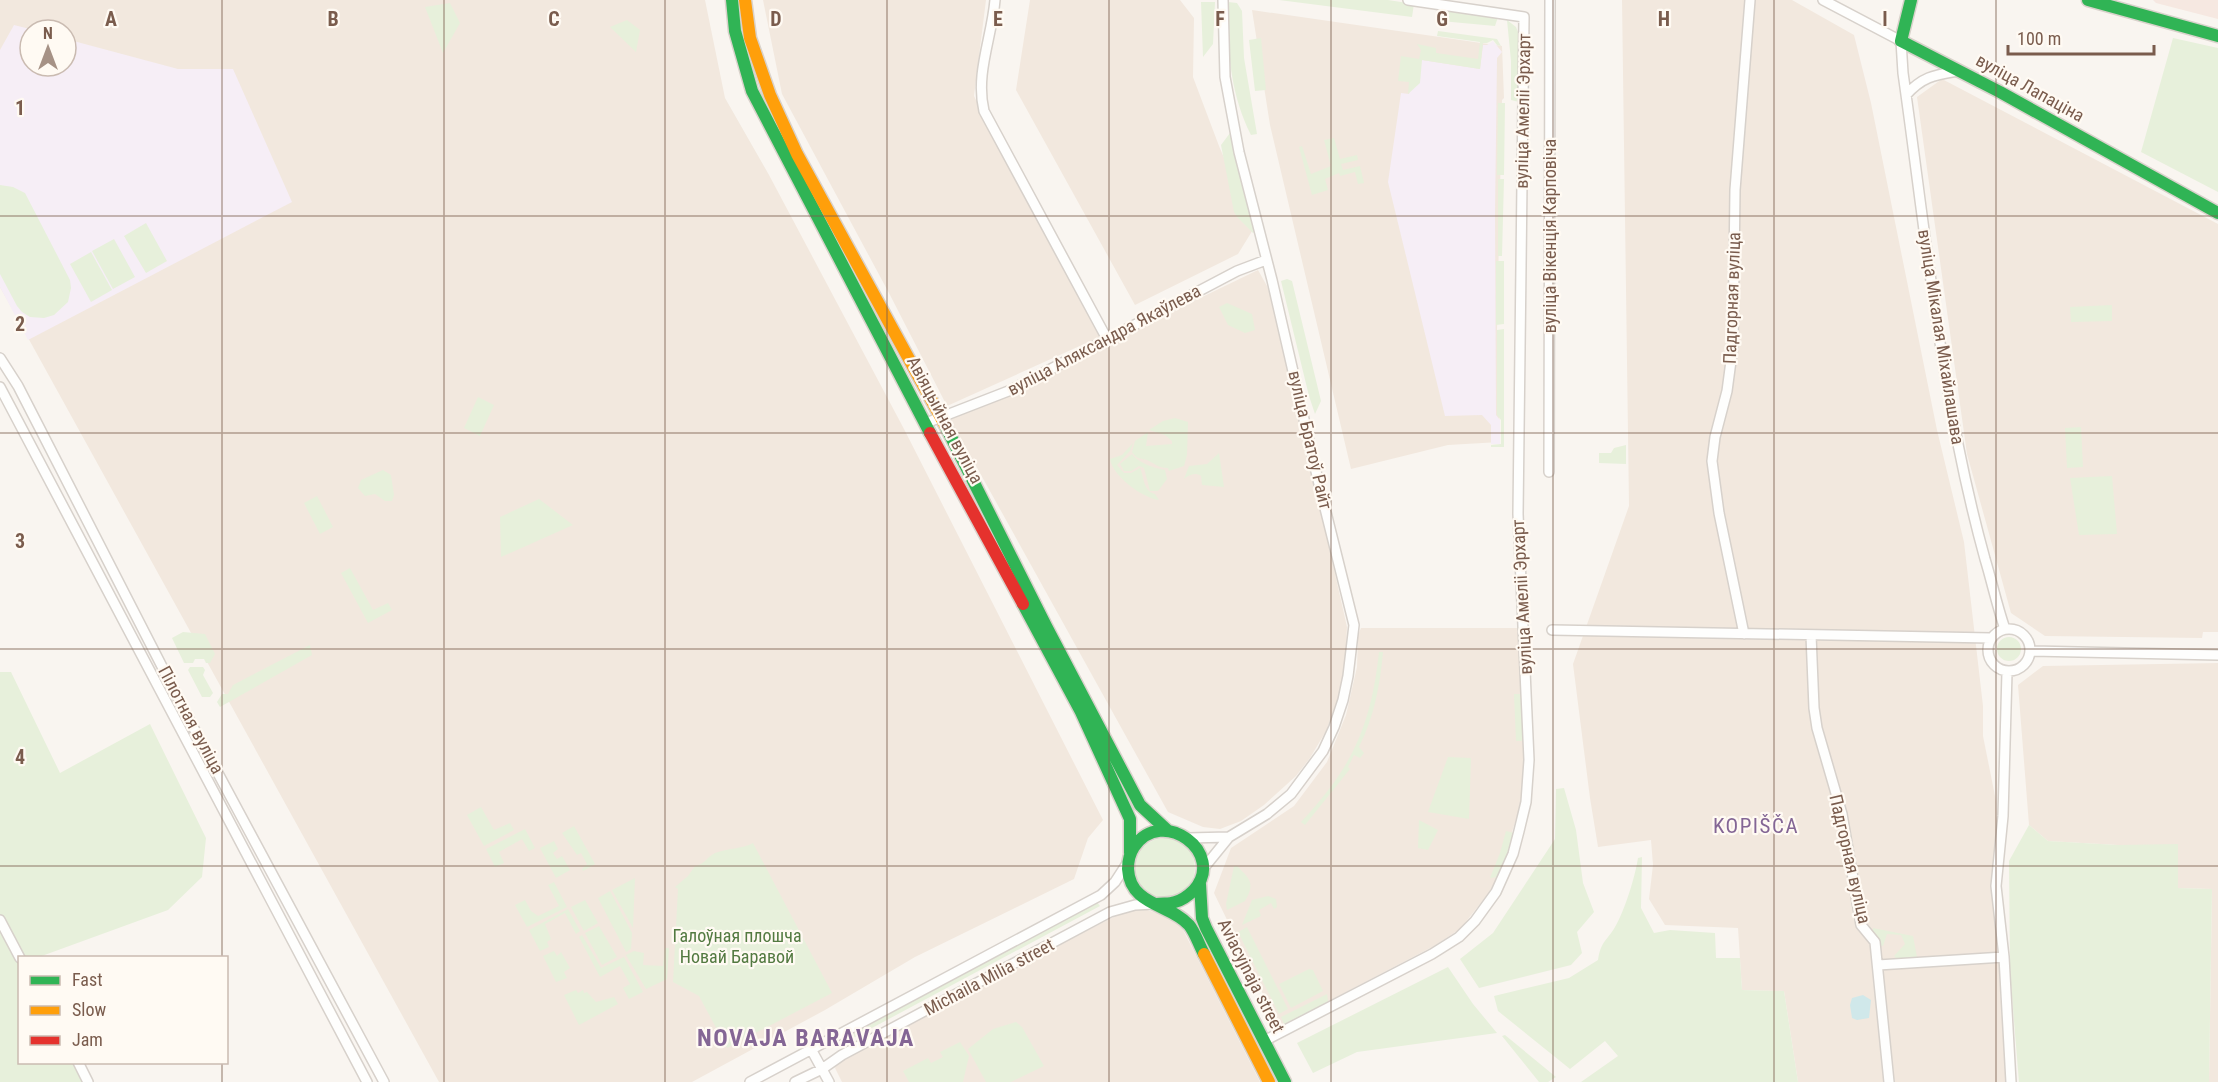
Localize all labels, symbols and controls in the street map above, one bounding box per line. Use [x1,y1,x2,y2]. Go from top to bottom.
text: A [105,7,117,31]
text: B [327,7,339,31]
text: C [548,7,560,31]
text: D [770,7,782,31]
text: E [993,7,1003,31]
text: F [1215,7,1225,31]
text: G [1436,7,1448,31]
text: H [1658,7,1670,31]
text: I [1882,7,1888,31]
north arrow [18,18,78,78]
scale bar [2008,18,2154,56]
text: N [43,24,53,43]
text: 100 m [2017,28,2061,49]
street label: вуліца Амеліі Эрхарт [1511,33,1534,189]
street label: вуліца Лапаціна [1972,49,2088,126]
text: 1 [15,96,25,120]
street label: вуліца Вікенція Карповіча [1539,139,1560,333]
street label: вуліца Мікалая Міхайлашава [1914,228,1969,446]
street label: Падгорная вуліца [1719,232,1744,364]
street label: вуліца Аляксандра Якаўлева [1004,280,1204,399]
text: 2 [15,312,25,336]
street label: Авіяцыйная вуліца [903,353,988,487]
street label: вуліца Братоў Райт [1284,368,1337,512]
street label: вуліца Амеліі Эрхарт [1507,519,1536,675]
text: 3 [15,529,25,553]
street label: Пілотная вуліца [154,662,229,777]
text: 4 [15,745,25,769]
street label: Падгорная вуліца [1825,792,1876,926]
district label: KOPIŠČA [1713,814,1799,838]
street label: Aviacyjnaja street [1214,915,1289,1036]
park label: Галоўная плошча Новай Баравой [672,925,802,967]
street label: Michaila Milia street [920,933,1057,1020]
legend [18,956,228,1064]
text: Fast [72,969,103,990]
text: Slow [72,999,107,1020]
district label: NOVAJA BARAVAJA [697,1024,915,1052]
text: Jam [72,1029,103,1050]

